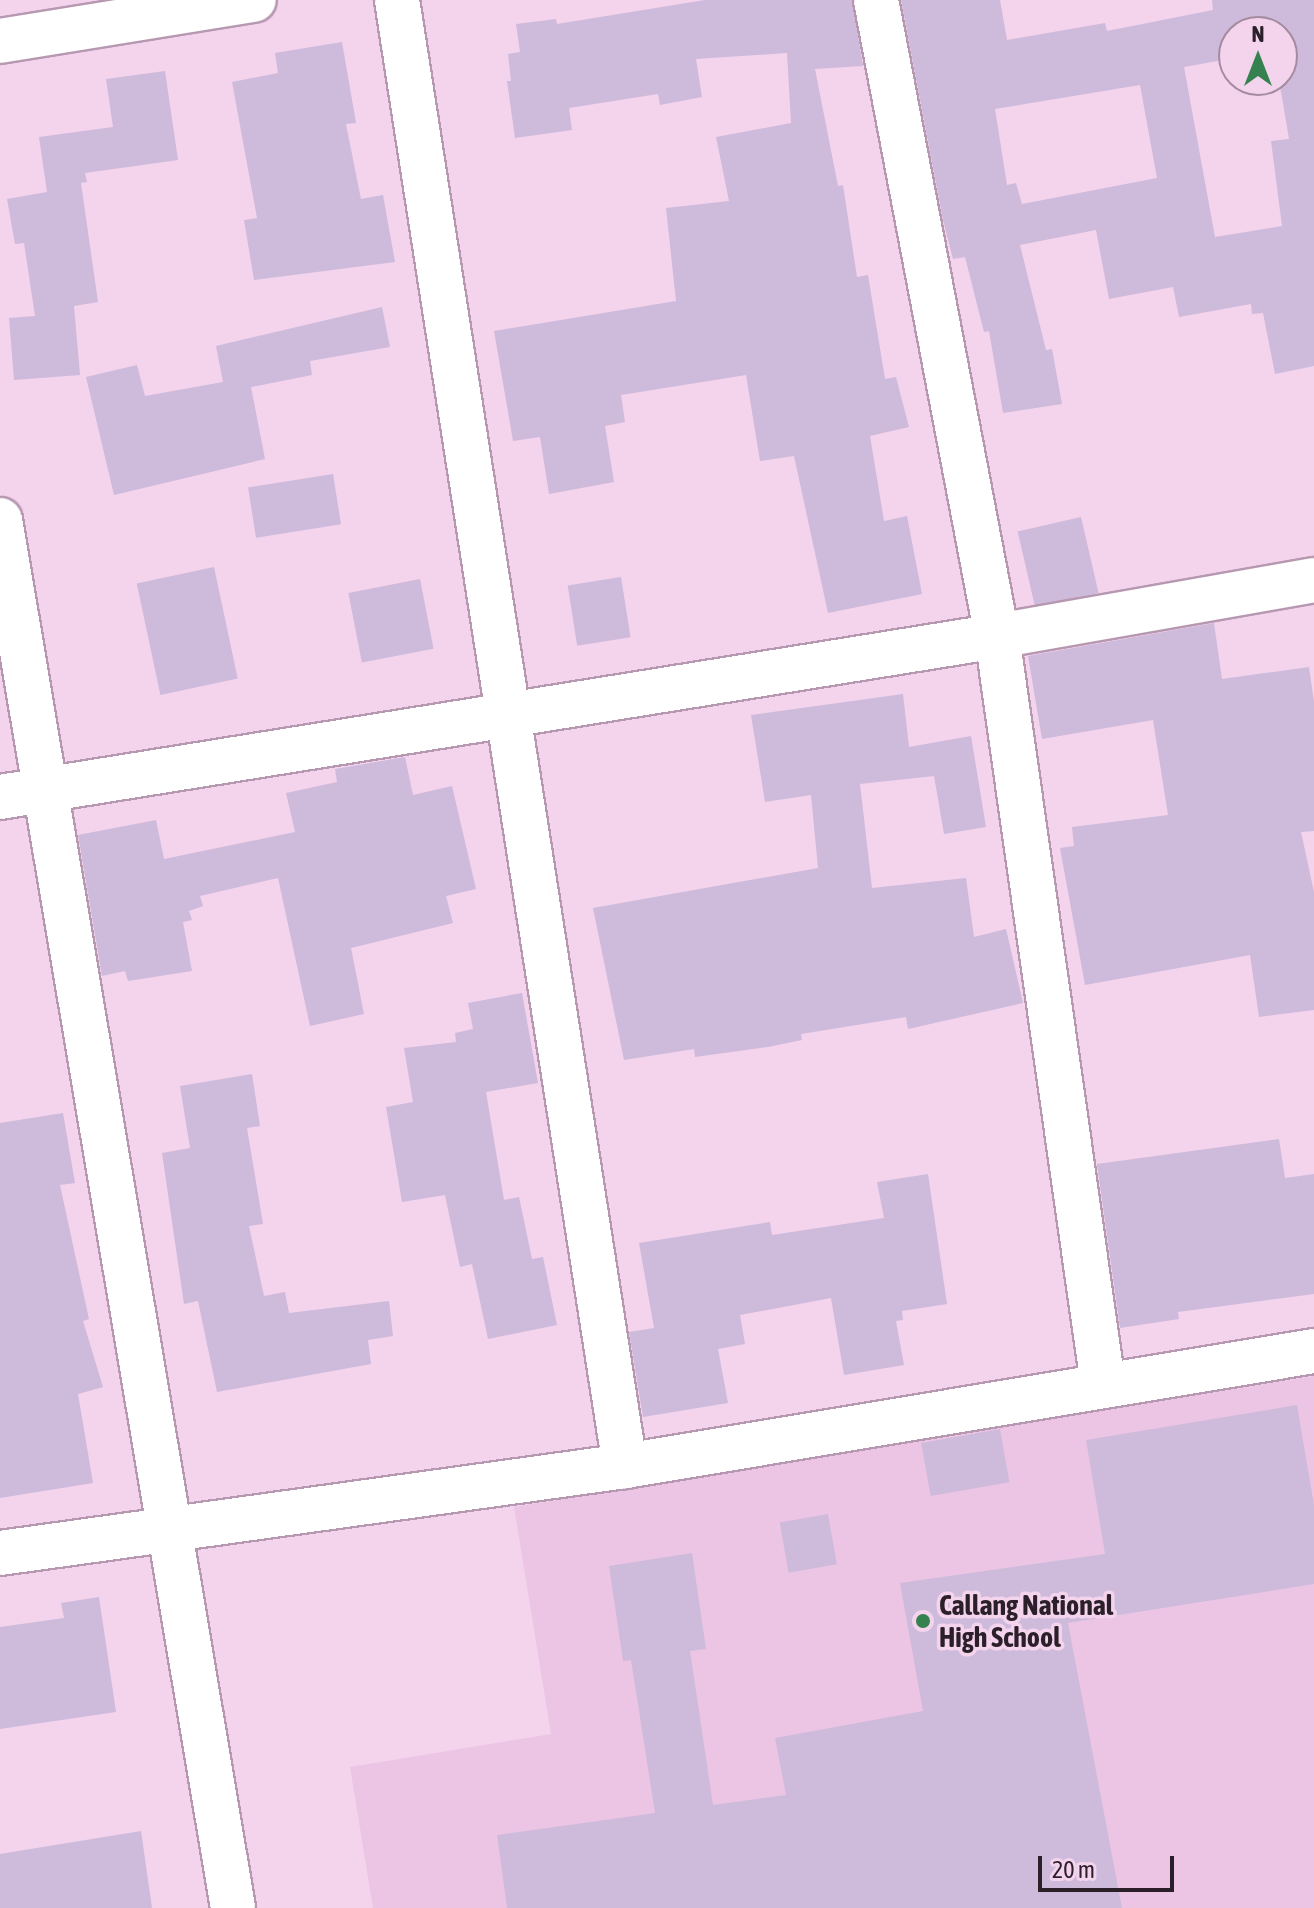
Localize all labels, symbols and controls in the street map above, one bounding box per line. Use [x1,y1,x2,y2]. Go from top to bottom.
north arrow [1218,16,1298,96]
text: N [1252,21,1264,47]
place label: Callang National High School [939,1588,1113,1654]
marker: Callang National High School [914,1612,932,1630]
scale bar [1042,1840,1178,1890]
text: 20 m [1052,1856,1095,1883]

